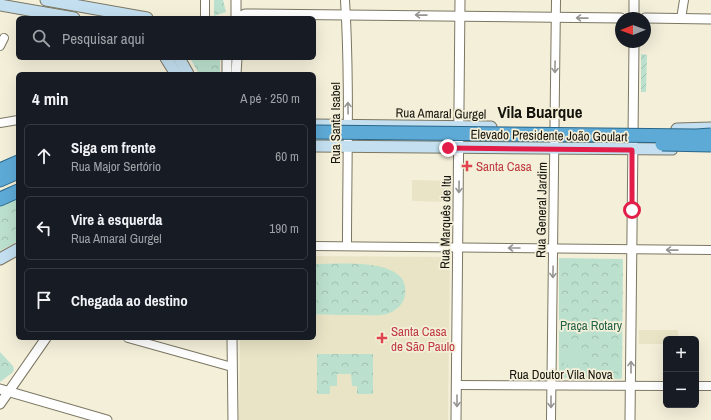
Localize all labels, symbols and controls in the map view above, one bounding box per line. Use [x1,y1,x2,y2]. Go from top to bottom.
one-way arrow [415,12,428,19]
north arrow [615,12,651,48]
one-way arrow [576,14,589,21]
search box [16,16,316,60]
icon: search [30,27,52,49]
text: Pesquisar aqui [62,28,145,49]
one-way arrow [551,60,559,73]
street label: Rua Santa Isabel [327,82,344,164]
text: 4 min [32,87,68,110]
text: A pé · 250 m [240,90,300,107]
district label: Vila Buarque [498,100,583,123]
one-way arrow [344,102,352,115]
street label: Rua Amaral Gurgel [396,104,486,123]
street label: Elevado Presidente João Goulart [470,126,628,145]
text: Siga em frente [71,137,156,158]
route end [439,139,457,157]
icon: ahead [33,145,55,167]
text: 60 m [275,148,299,165]
text: Rua Major Sertório [71,158,161,175]
place label: Santa Casa [476,158,532,175]
marker: Santa Casa [461,160,473,172]
street label: Rua General Jardim [532,162,551,258]
street label: Rua Marquês de Itu [436,175,455,269]
one-way arrow [455,180,463,193]
route start [623,201,641,219]
text: Vire à esquerda [71,209,162,230]
icon: left [33,217,55,239]
text: 190 m [269,220,299,237]
text: Rua Amaral Gurgel [71,230,162,247]
one-way arrow [508,244,521,252]
one-way arrow [666,246,679,253]
one-way arrow [549,265,557,278]
icon: arrive [33,289,55,311]
text: Chegada ao destino [71,290,188,311]
park label: Praça Rotary [560,317,623,334]
place label: Santa Casa de São Paulo [391,323,455,355]
marker: Santa Casa de São Paulo [376,332,388,344]
map controls [663,336,699,408]
button: + [663,336,699,372]
one-way arrow [627,361,635,374]
street label: Rua Doutor Vila Nova [509,366,613,383]
button: − [663,372,699,408]
one-way arrow [453,394,461,407]
one-way arrow [547,395,555,408]

